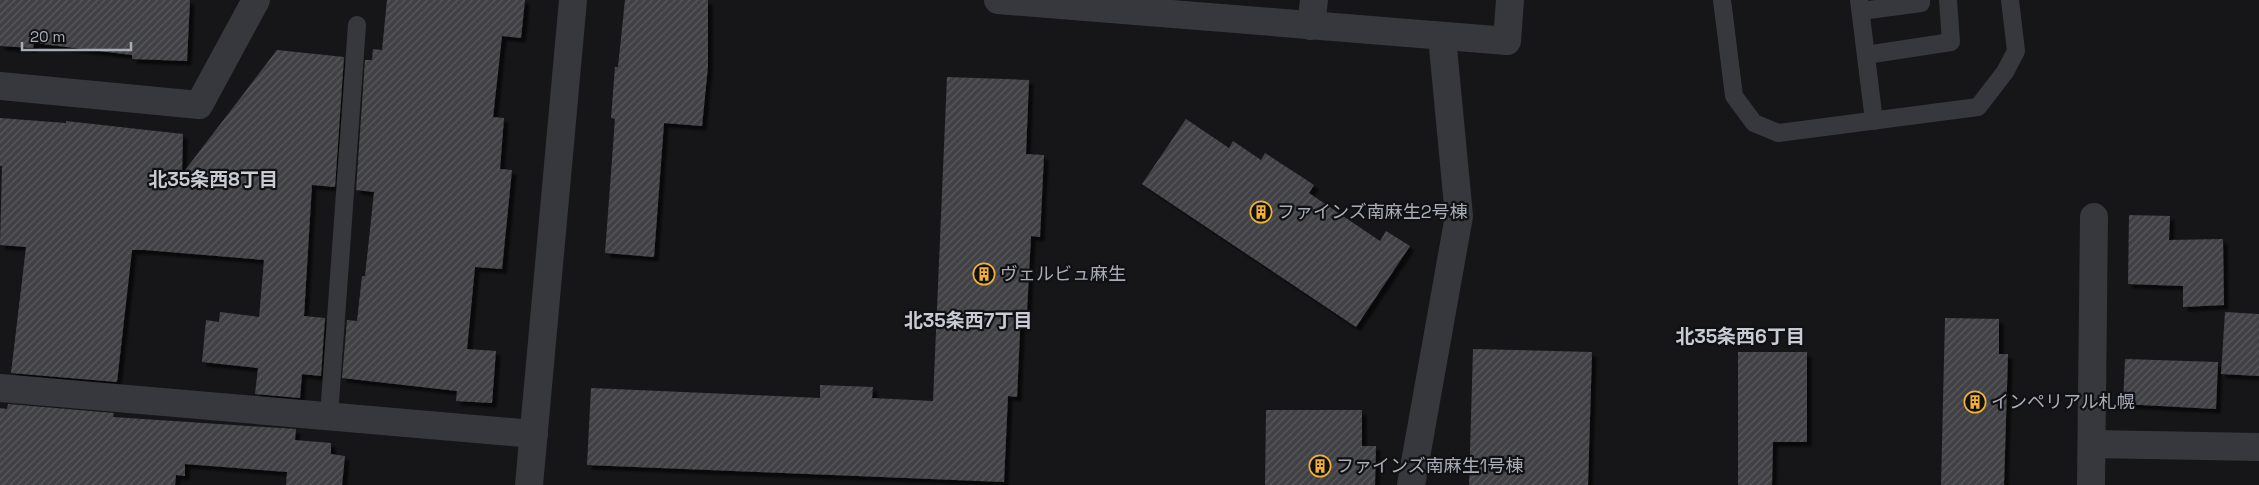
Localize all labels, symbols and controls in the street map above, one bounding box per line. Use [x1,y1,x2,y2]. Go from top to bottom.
scale bar [22,20,131,52]
text: 20 m [30,27,65,46]
district label: 北35条西8丁目 [148,167,278,192]
building icon: ファインズ南麻生2号棟 [1249,200,1273,224]
place label: ファインズ南麻生2号棟 [1277,200,1468,223]
building icon: ヴェルビュ麻生 [972,262,996,286]
place label: ヴェルビュ麻生 [1000,262,1126,285]
district label: 北35条西7丁目 [904,308,1032,333]
district label: 北35条西6丁目 [1675,324,1805,349]
building icon: インペリアル札幌 [1963,390,1987,414]
place label: インペリアル札幌 [1991,390,2135,413]
building icon: ファインズ南麻生1号棟 [1308,454,1332,478]
place label: ファインズ南麻生1号棟 [1336,454,1523,477]

